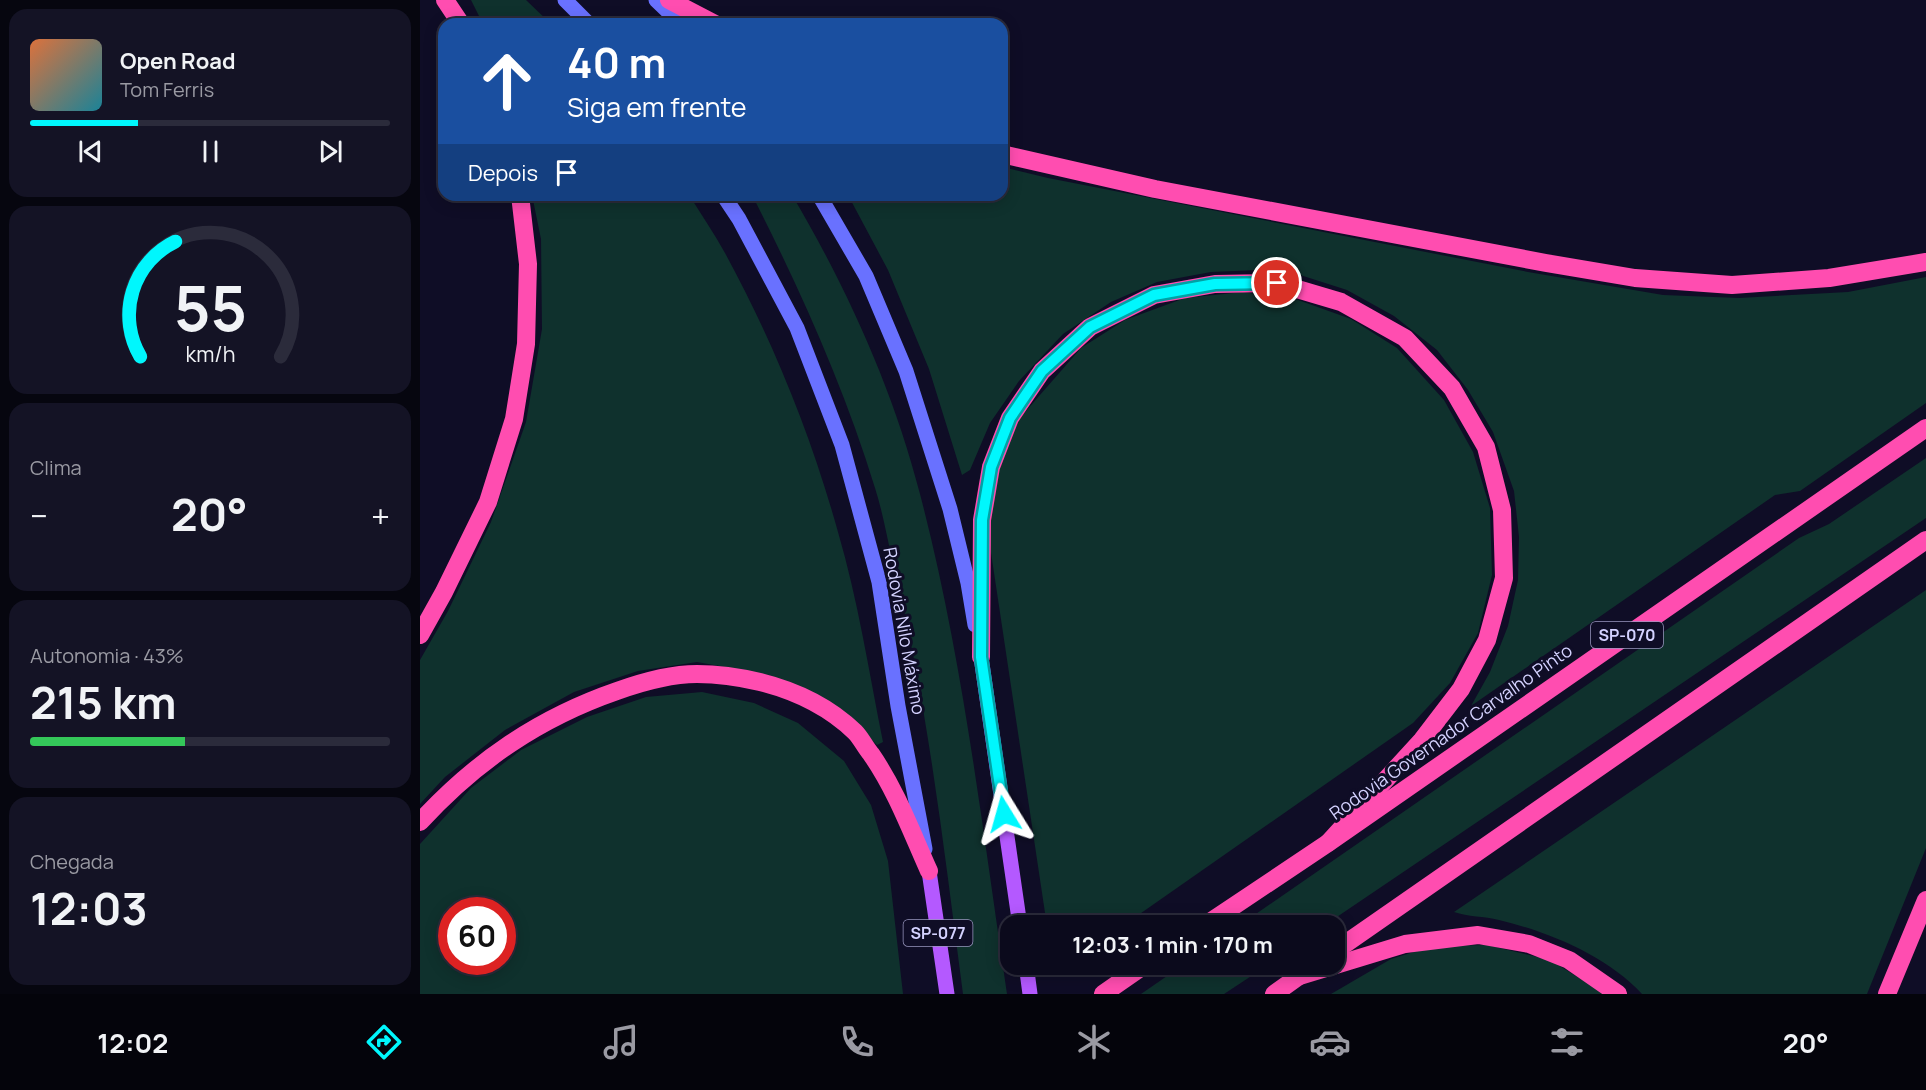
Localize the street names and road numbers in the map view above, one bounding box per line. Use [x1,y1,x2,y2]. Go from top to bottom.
street label: Rodovia Nilo Máximo [878,545,932,716]
road number: SP-070 [1591,622,1663,648]
street label: Rodovia Governador Carvalho Pinto [1324,638,1577,825]
road number: SP-077 [904,920,972,946]

